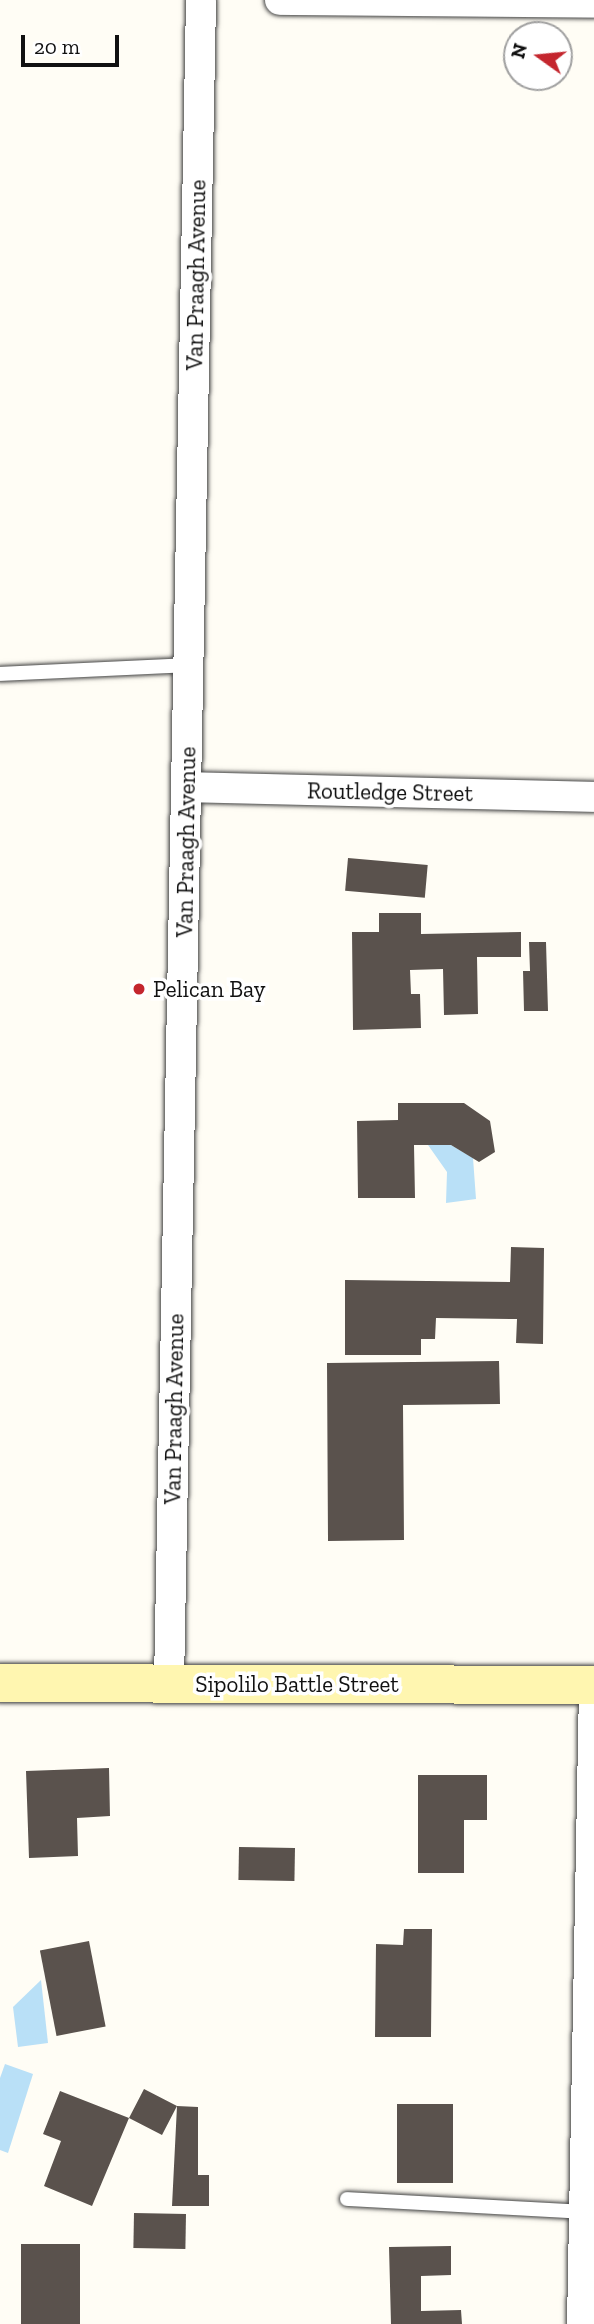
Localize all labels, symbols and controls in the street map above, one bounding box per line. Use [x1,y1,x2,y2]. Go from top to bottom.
scale bar [24,21,122,65]
north arrow [503,21,573,91]
text: 20 m [34,34,80,59]
text: N [506,41,532,61]
street label: Van Praagh Avenue [181,179,211,371]
street label: Van Praagh Avenue [171,746,201,938]
street label: Routledge Street [307,777,473,807]
place label: Pelican Bay [153,975,265,1003]
marker: Pelican Bay [131,981,147,997]
street label: Van Praagh Avenue [159,1313,189,1505]
street label: Sipolilo Battle Street [195,1670,399,1698]

